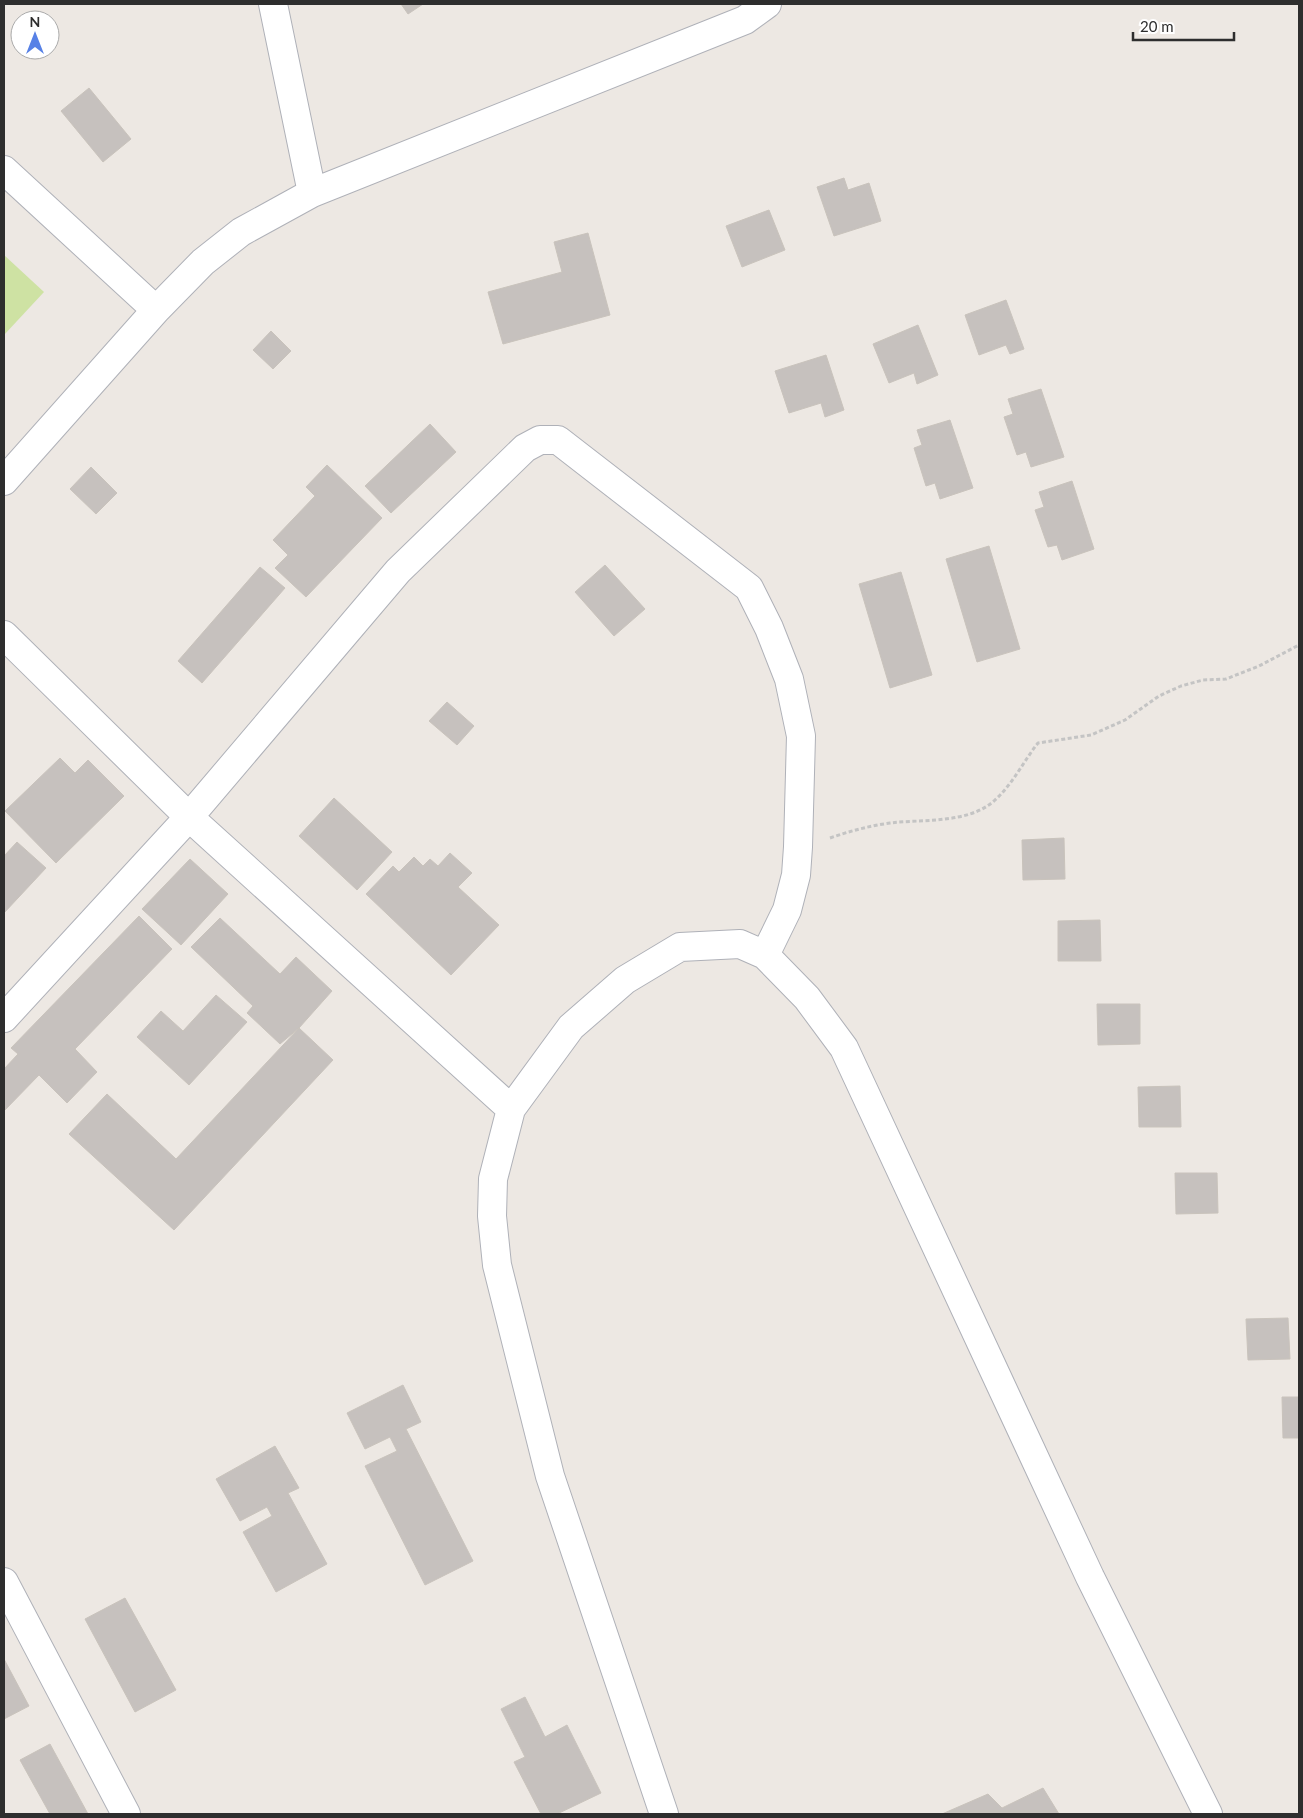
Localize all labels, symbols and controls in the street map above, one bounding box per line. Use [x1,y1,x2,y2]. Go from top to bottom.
north arrow [10,10,60,60]
scale bar [1133,10,1234,42]
text: N [30,13,40,30]
text: 20 m [1140,17,1174,35]

